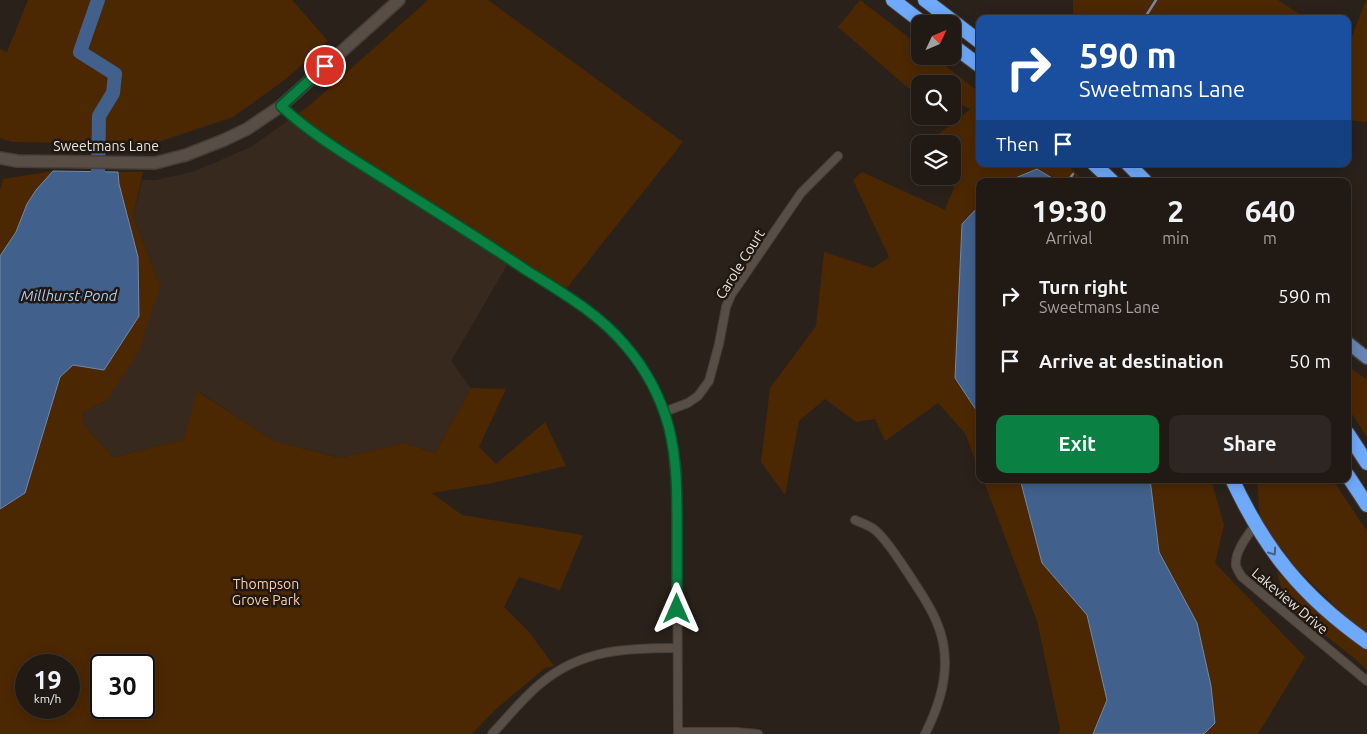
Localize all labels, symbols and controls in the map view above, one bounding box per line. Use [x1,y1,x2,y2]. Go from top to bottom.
north arrow [911,15,961,65]
map controls [911,15,961,185]
icon: right [996,35,1061,100]
text: 590 m [1079,35,1177,75]
pin [304,45,346,87]
icon: arrive [311,52,339,80]
button: search [911,75,961,125]
text: Sweetmans Lane [1079,76,1245,101]
icon: arrive [1049,130,1077,158]
text: Then [996,133,1039,155]
button: layers [911,135,961,185]
street label: Sweetmans Lane [53,138,159,154]
text: 19:30 [1032,194,1107,228]
text: 2 [1167,194,1184,228]
text: 640 [1245,194,1295,228]
street label: Carole Court [712,226,768,302]
text: Arrival [1046,229,1092,247]
text: min [1162,229,1189,247]
text: m [1263,229,1277,247]
text: Turn right [1039,276,1127,298]
icon: right [996,282,1024,310]
text: 590 m [1278,285,1331,307]
water label: Millhurst Pond [21,287,118,304]
text: Sweetmans Lane [1039,298,1160,316]
icon: arrive [996,347,1024,375]
text: Arrive at destination [1039,350,1224,372]
text: 50 m [1289,350,1331,372]
button: Exit [996,415,1159,473]
button: Share [1169,415,1331,473]
one-way arrow [1267,546,1276,555]
street label: Lakeview Drive [1249,565,1331,637]
park label: Thompson Grove Park [232,576,300,608]
position arrow [650,582,702,634]
speed limit sign: 30 [90,654,155,719]
text: 19 [33,666,62,694]
text: km/h [34,692,61,705]

